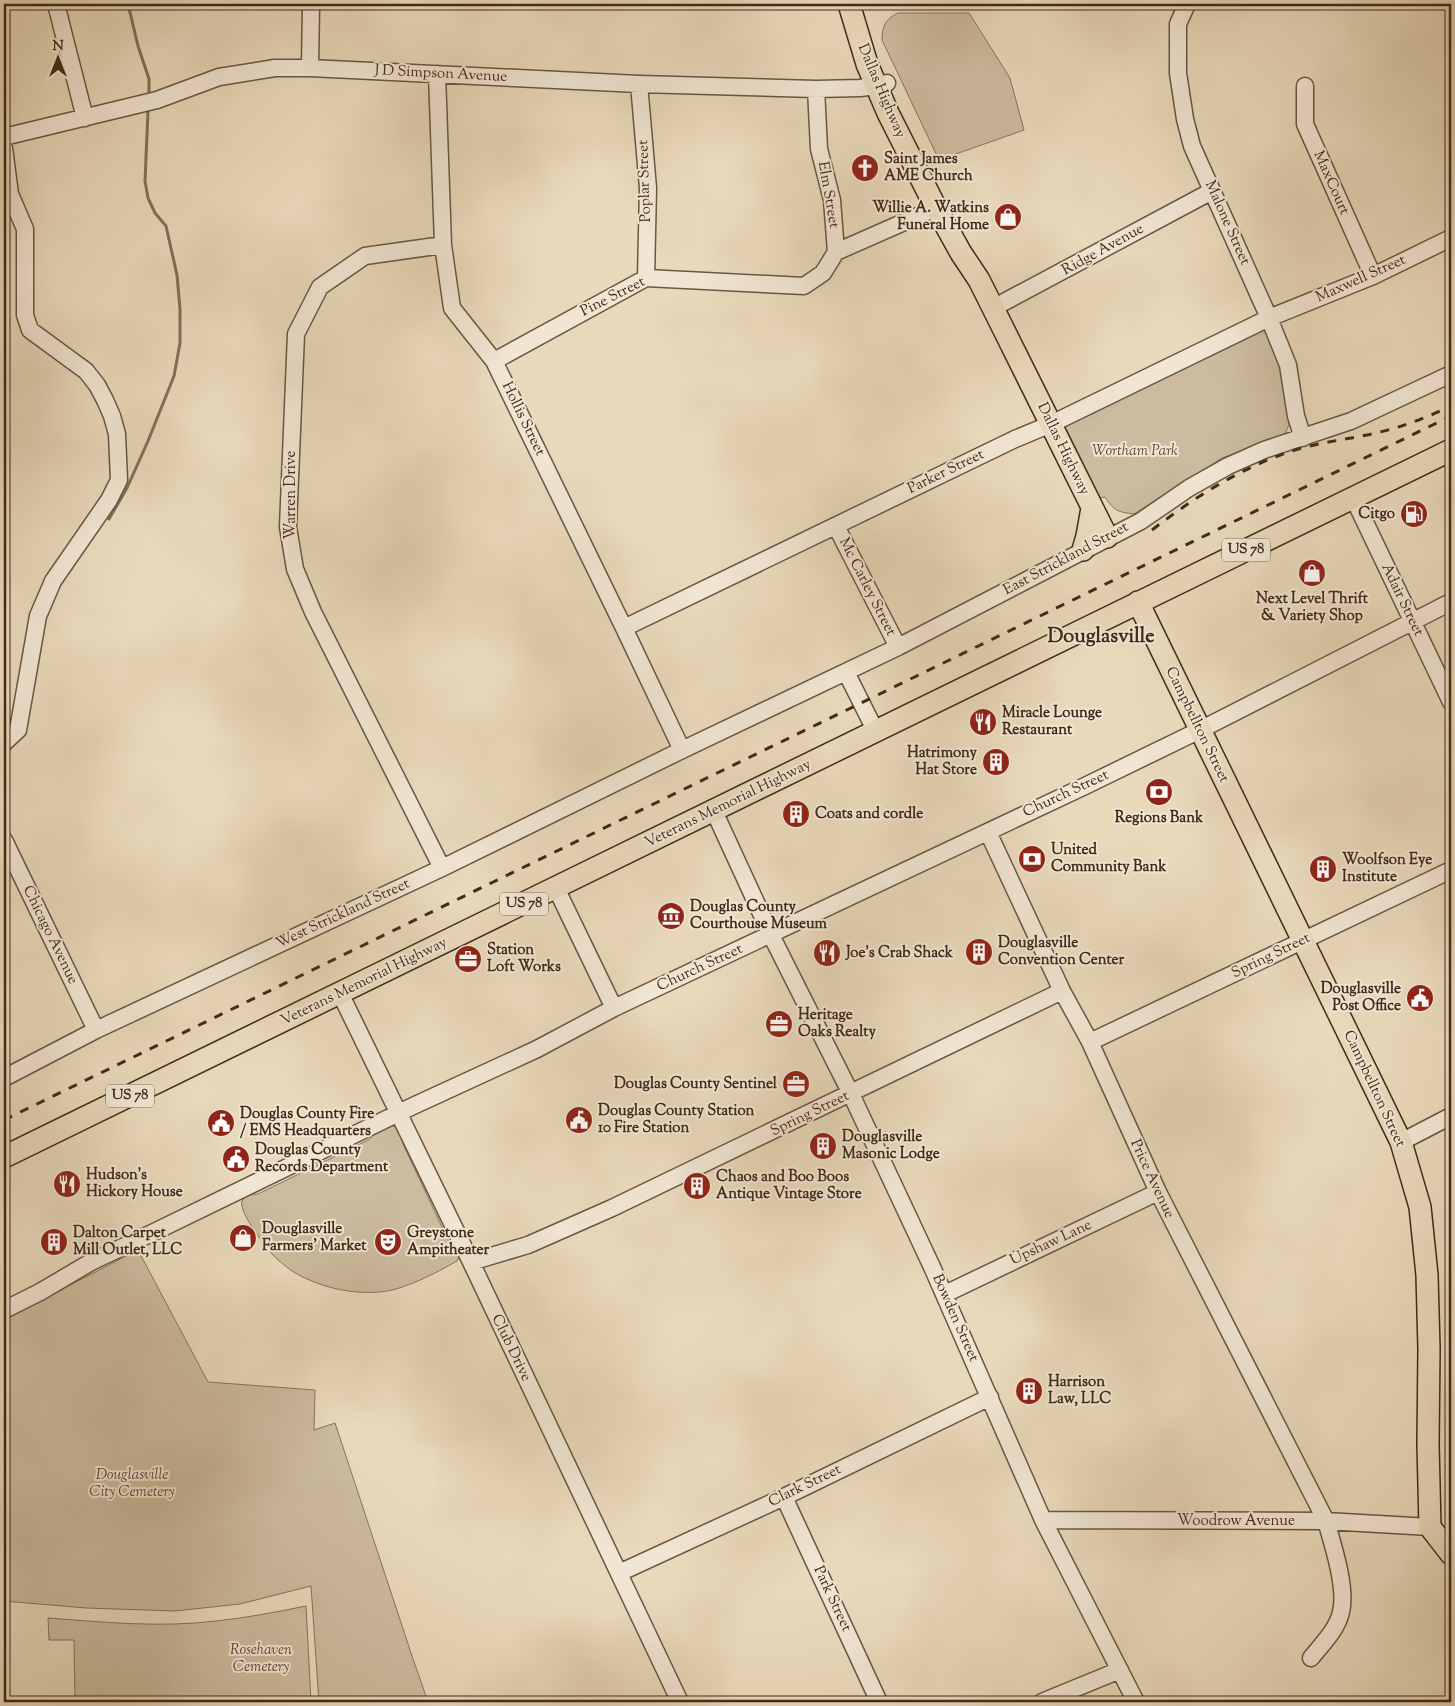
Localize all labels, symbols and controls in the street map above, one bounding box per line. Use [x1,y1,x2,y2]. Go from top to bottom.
north arrow [32,32,82,82]
text: N [52,37,64,57]
street label: Dallas Highway [852,41,911,142]
street label: J D Simpson Avenue [373,60,508,88]
street label: Poplar Street [633,139,657,223]
street label: MaxCourt [1308,148,1354,218]
place label: Saint James AME Church [884,149,973,187]
church icon: Saint James AME Church [850,153,880,183]
street label: Elm Street [812,160,844,230]
street label: Malone Street [1199,177,1255,269]
place label: Willie A. Watkins Funeral Home [872,198,989,236]
shop icon: Willie A. Watkins Funeral Home [993,202,1023,232]
street label: Ridge Avenue [1058,219,1148,281]
street label: Maxwell Street [1313,250,1409,308]
street label: Pine Street [577,272,649,322]
street label: Hollis Street [496,378,550,460]
street label: Dallas Highway [1032,399,1095,499]
park label: Wortham Park [1092,441,1178,462]
street label: Parker Street [904,444,988,500]
street label: Warren Drive [281,451,302,539]
fuel station icon: Citgo [1399,499,1429,529]
place label: Citgo [1358,504,1395,525]
street label: East Strickland Street [1000,517,1132,601]
street label: Mc Carley Street [833,534,901,640]
road number: US 78 [1222,538,1270,562]
shop icon: Next Level Thrift & Variety Shop [1297,558,1327,588]
street label: Adair Street [1375,560,1429,640]
place label: Next Level Thrift & Variety Shop [1256,589,1369,627]
district label: Douglasville [1047,623,1155,652]
street label: Campbellton Street [1160,663,1234,787]
place label: Miracle Lounge Restaurant [1002,703,1102,741]
restaurant icon: Miracle Lounge Restaurant [968,707,998,737]
place label: Hatrimony Hat Store [907,743,978,781]
building icon: Hatrimony Hat Store [981,747,1011,777]
street label: Veterans Memorial Highway [641,754,815,854]
street label: Church Street [1020,765,1112,823]
bank icon: Regions Bank [1144,777,1174,807]
building icon: Coats and cordle [781,799,811,829]
place label: Coats and cordle [815,804,923,825]
place label: Regions Bank [1115,808,1204,829]
place label: United Community Bank [1051,840,1167,878]
bank icon: United Community Bank [1017,844,1047,874]
place label: Woolfson Eye Institute [1342,850,1432,888]
building icon: Woolfson Eye Institute [1308,854,1338,884]
street label: West Strickland Street [273,874,413,954]
street label: Chicago Avenue [17,882,83,988]
road number: US 78 [500,892,548,916]
place label: Douglas County Courthouse Museum [690,897,828,935]
museum icon: Douglas County Courthouse Museum [656,901,686,931]
street label: Spring Street [1228,928,1314,984]
street label: Veterans Memorial Highway [277,932,451,1032]
place label: Douglasville Convention Center [998,933,1124,971]
building icon: Douglasville Convention Center [964,937,994,967]
restaurant icon: Joe's Crab Shack [812,938,842,968]
street label: Church Street [654,939,746,997]
place label: Station Loft Works [487,940,561,978]
place label: Joe's Crab Shack [845,943,954,964]
office icon: Station Loft Works [453,944,483,974]
place label: Douglasville Post Office [1321,979,1401,1017]
public building icon: Douglasville Post Office [1405,983,1435,1013]
place label: Heritage Oaks Realty [798,1005,876,1043]
office icon: Heritage Oaks Realty [764,1009,794,1039]
street label: Campbellton Street [1338,1027,1410,1151]
office icon: Douglas County Sentinel [781,1069,811,1099]
place label: Douglas County Sentinel [614,1074,778,1095]
road number: US 78 [106,1084,154,1108]
street label: Spring Street [767,1086,853,1142]
place label: Douglas County Station 10 Fire Station [598,1101,755,1139]
place label: Douglas County Fire / EMS Headquarters [240,1104,374,1142]
public building icon: Douglas County Station 10 Fire Station [564,1105,594,1135]
public building icon: Douglas County Fire / EMS Headquarters [206,1108,236,1138]
place label: Douglasville Masonic Lodge [842,1127,940,1165]
building icon: Douglasville Masonic Lodge [808,1131,838,1161]
street label: Price Avenue [1124,1136,1180,1222]
place label: Douglas County Records Department [255,1140,389,1178]
public building icon: Douglas County Records Department [221,1144,251,1174]
place label: Hudson's Hickory House [86,1165,183,1203]
place label: Chaos and Boo Boos Antique Vintage Store [716,1167,862,1205]
restaurant icon: Hudson's Hickory House [52,1169,82,1199]
building icon: Chaos and Boo Boos Antique Vintage Store [682,1171,712,1201]
street label: Upshaw Lane [1007,1215,1095,1271]
place label: Douglasville Farmers' Market [262,1219,367,1257]
place label: Dalton Carpet Mill Outlet, LLC [73,1223,182,1261]
shop icon: Douglasville Farmers' Market [228,1223,258,1253]
place label: Greystone Ampitheater [407,1223,490,1261]
building icon: Dalton Carpet Mill Outlet, LLC [39,1227,69,1257]
theatre icon: Greystone Ampitheater [373,1227,403,1257]
street label: Bowden Street [926,1271,984,1365]
street label: Club Drive [486,1311,536,1385]
place label: Harrison Law, LLC [1048,1372,1111,1410]
building icon: Harrison Law, LLC [1014,1376,1044,1406]
street label: Clark Street [765,1459,845,1513]
park label: Douglasville City Cemetery [89,1465,175,1503]
street label: Woodrow Avenue [1177,1511,1295,1532]
street label: Park Street [808,1563,856,1635]
park label: Rosehaven Cemetery [230,1640,292,1678]

